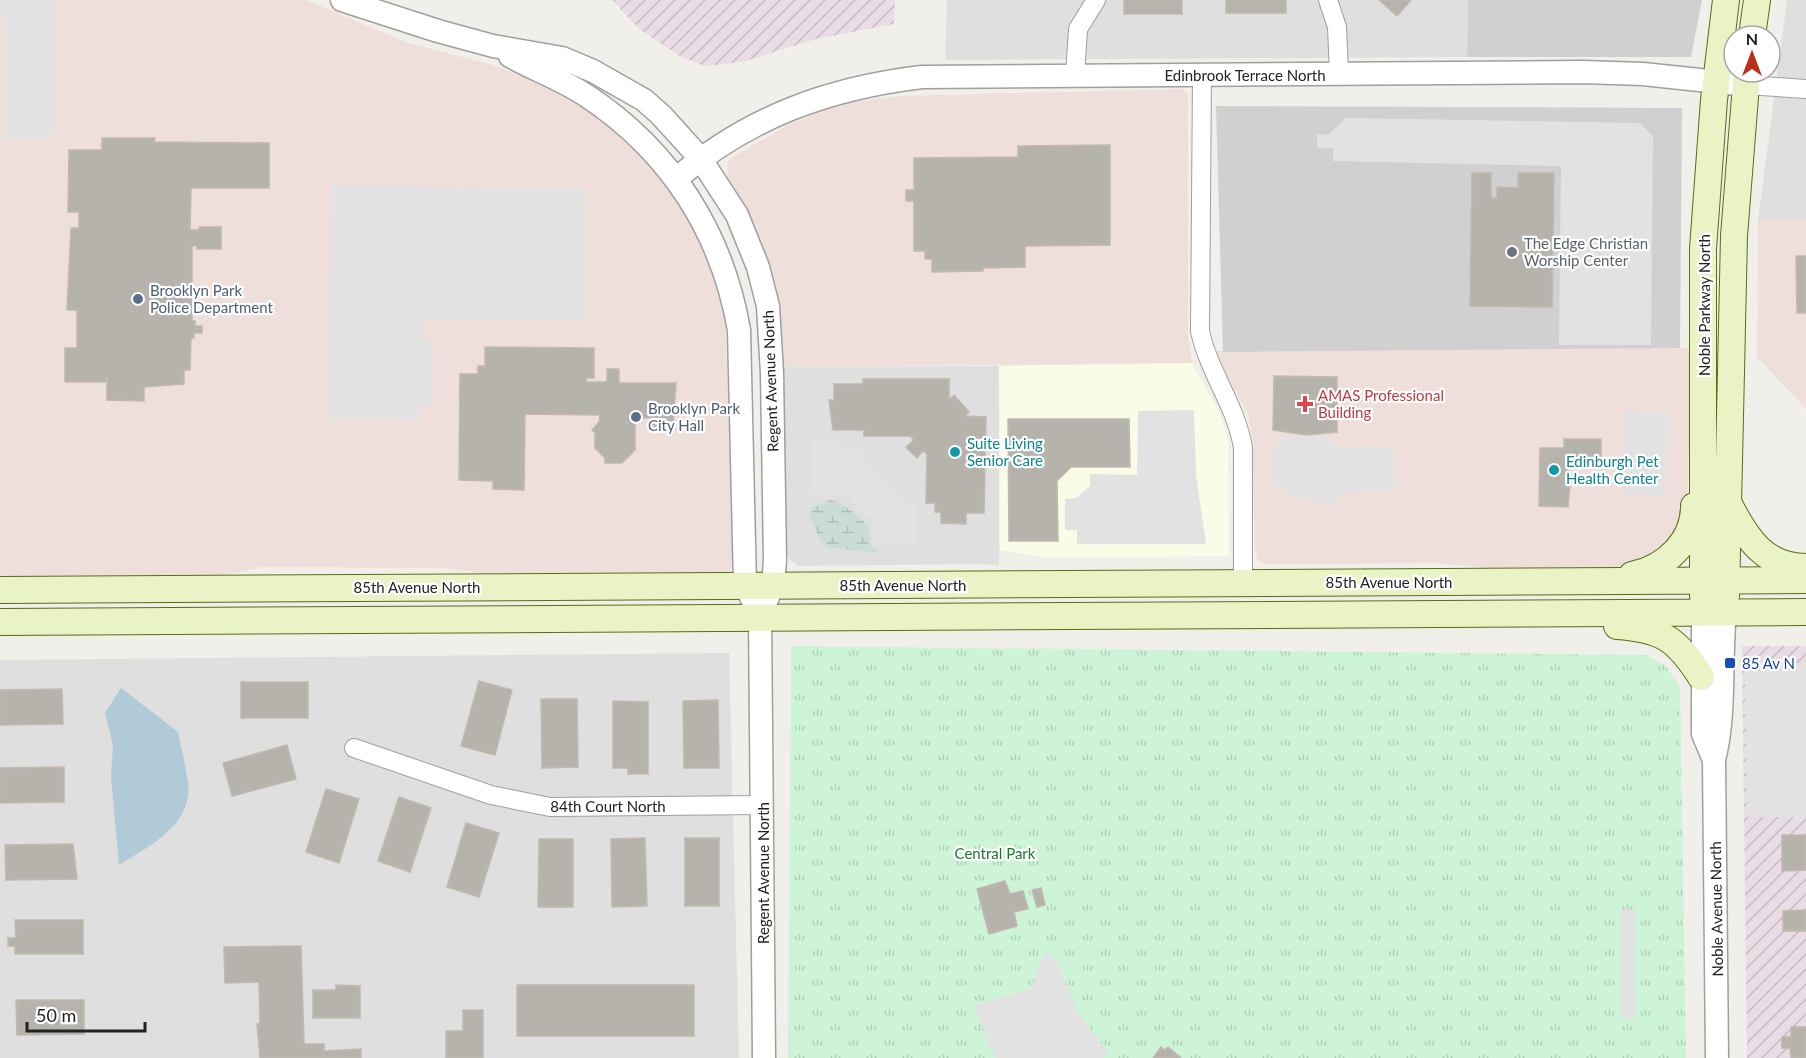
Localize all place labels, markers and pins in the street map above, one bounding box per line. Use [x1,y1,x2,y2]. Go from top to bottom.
place label: The Edge Christian Worship Center [1524,234,1648,269]
marker: The Edge Christian Worship Center [1505,245,1519,259]
place label: Brooklyn Park Police Department [150,281,273,316]
marker: Brooklyn Park Police Department [131,292,145,306]
place label: AMAS Professional Building [1318,386,1444,421]
marker: AMAS Professional Building [1296,395,1314,413]
place label: Brooklyn Park City Hall [648,399,740,434]
marker: Brooklyn Park City Hall [629,410,643,424]
place label: Suite Living Senior Care [967,434,1043,469]
marker: Suite Living Senior Care [948,445,962,459]
place label: Edinburgh Pet Health Center [1566,452,1659,487]
marker: Edinburgh Pet Health Center [1547,463,1561,477]
place label: 85 Av N [1742,654,1795,672]
marker: 85 Av N [1723,656,1737,670]

